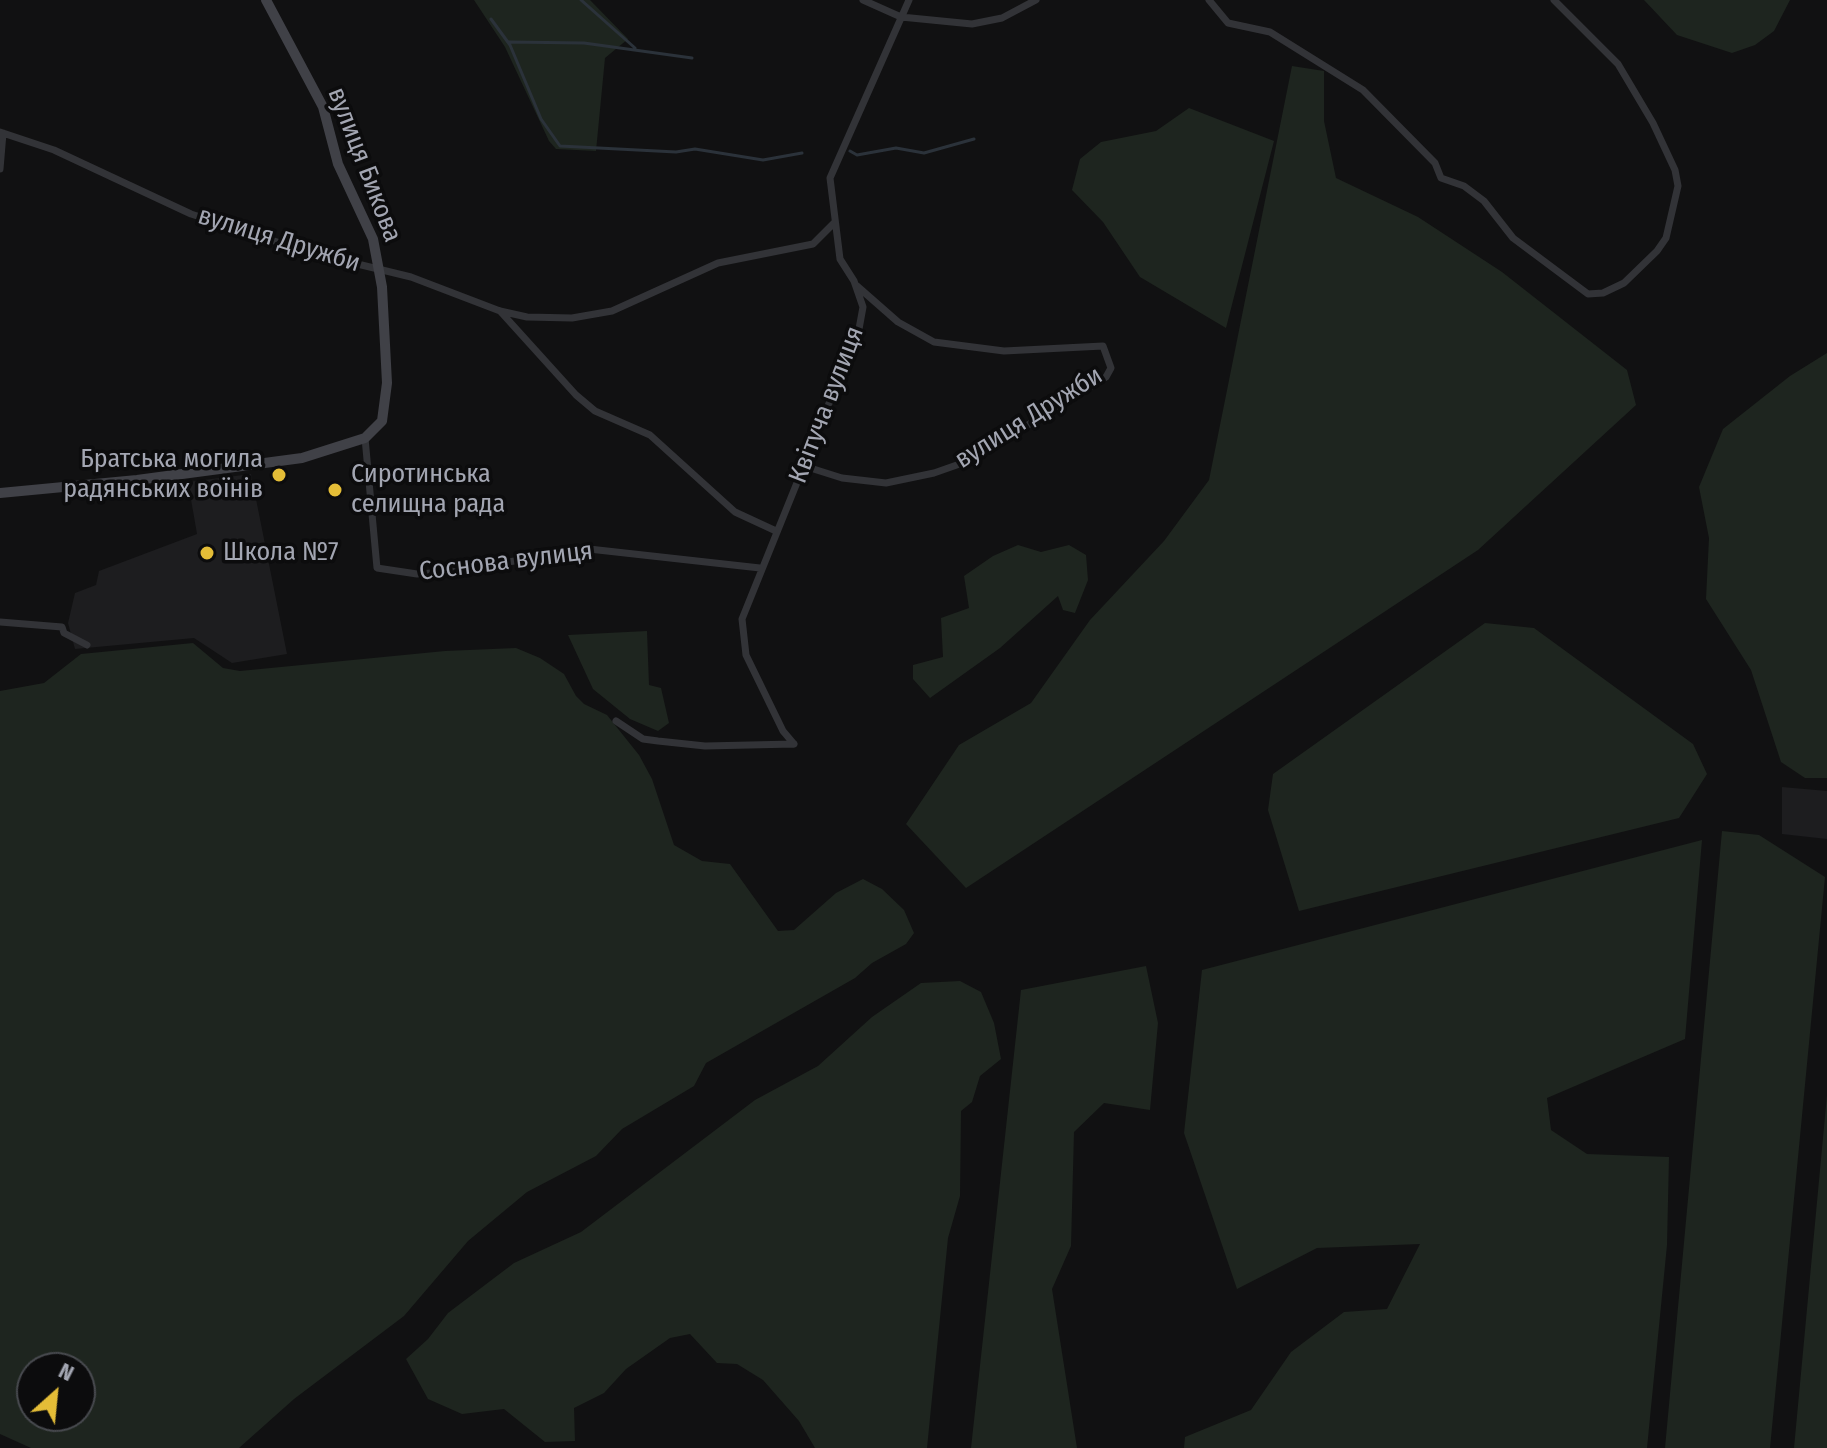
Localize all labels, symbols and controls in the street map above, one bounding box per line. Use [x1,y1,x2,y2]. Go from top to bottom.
street label: вулиця Бикова [320,83,408,247]
street label: вулиця Дружби [194,201,364,279]
street label: Квітуча вулиця [783,322,871,488]
street label: вулиця Дружби [950,360,1108,476]
place label: Братська могила радянських воїнів [63,444,263,506]
place label: Сиротинська селищна рада [351,459,505,520]
marker: Братська могила радянських воїнів [270,466,288,484]
marker: Сиротинська селищна рада [326,481,344,499]
street label: Соснова вулиця [417,536,595,588]
place label: Школа №7 [223,537,338,569]
marker: Школа №7 [198,544,216,562]
north arrow [16,1352,96,1432]
text: N [54,1357,78,1387]

